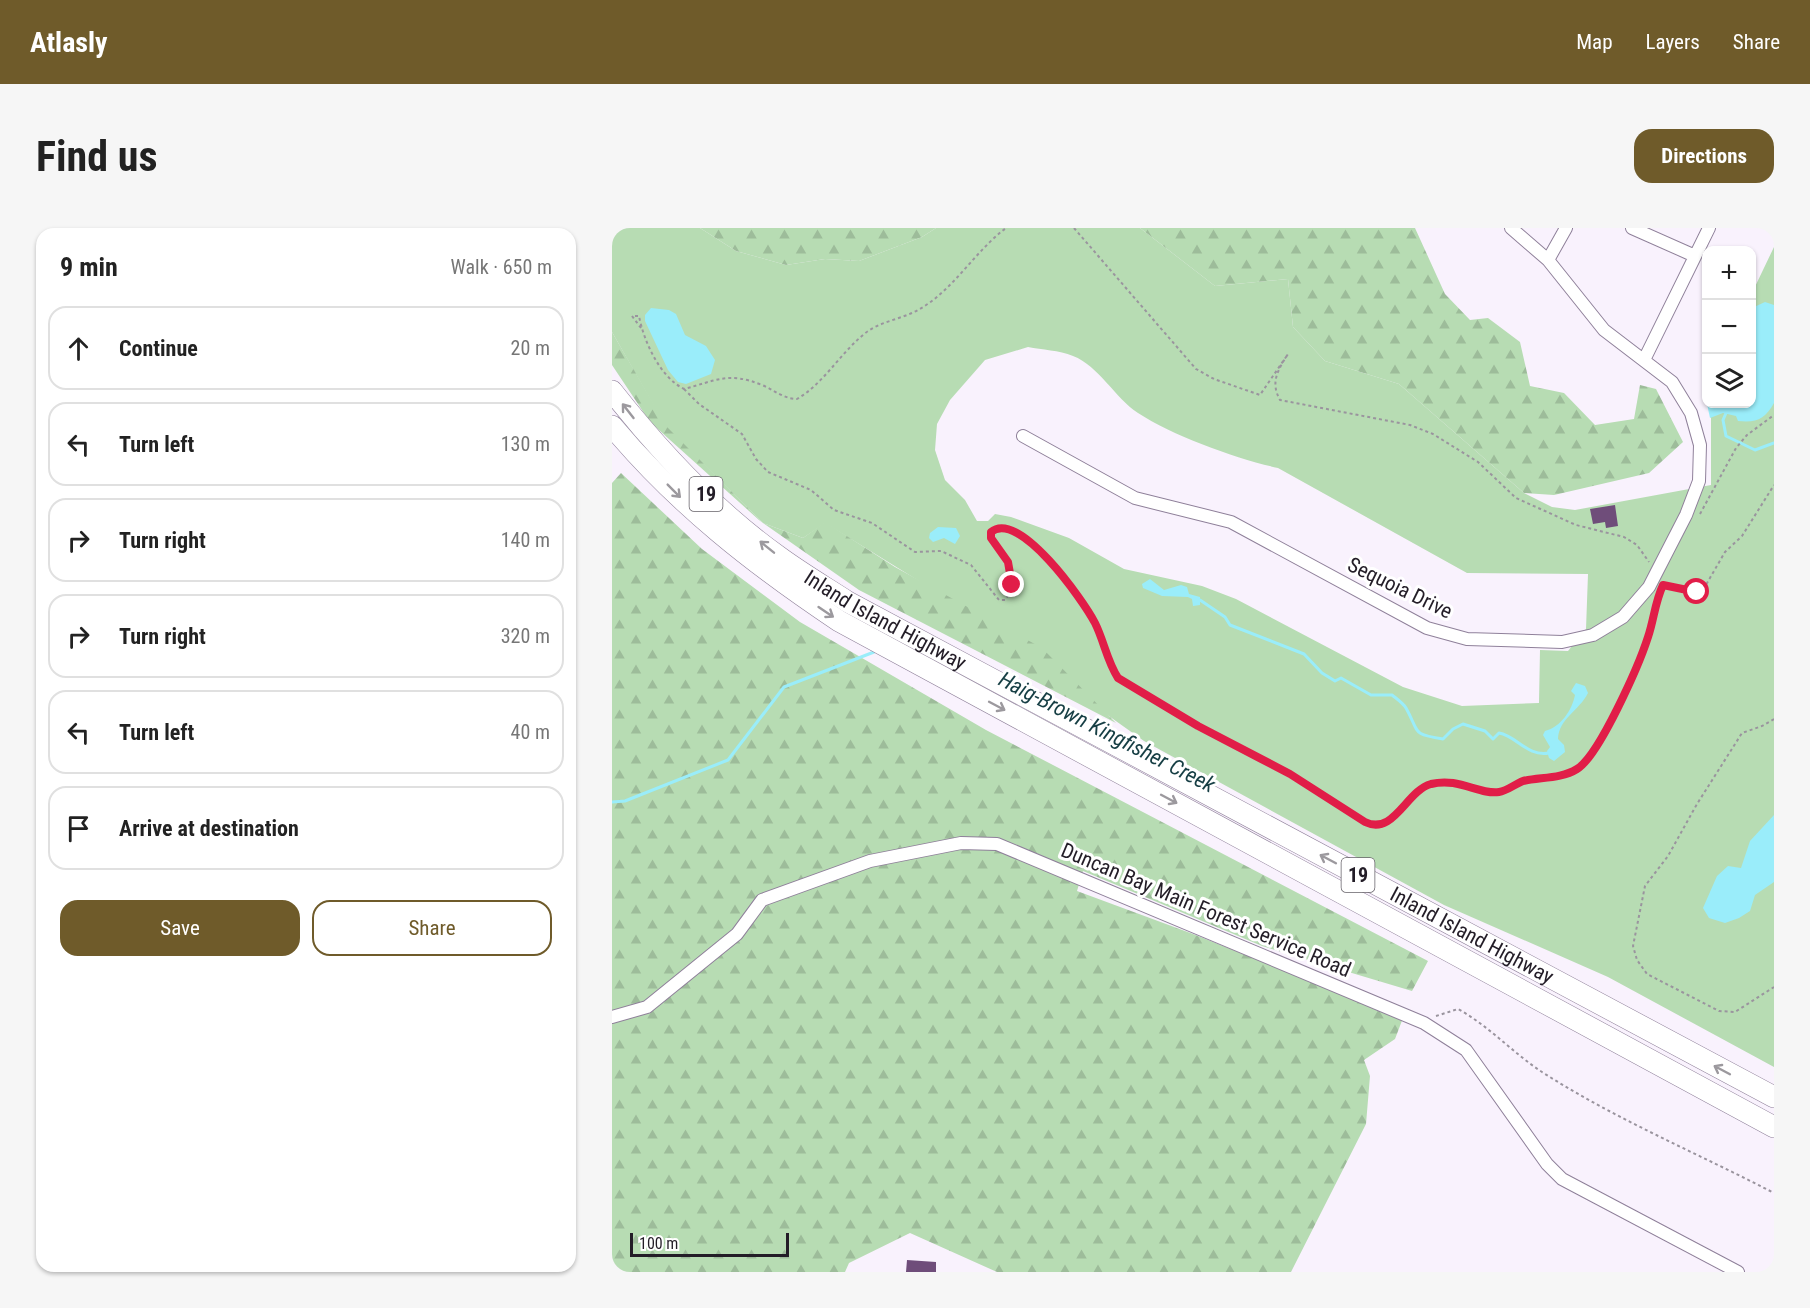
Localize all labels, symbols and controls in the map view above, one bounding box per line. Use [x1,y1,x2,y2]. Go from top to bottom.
text: Atlasly [30,26,108,59]
text: Map [1576,30,1613,54]
text: Layers [1646,30,1700,54]
text: Share [1733,30,1780,54]
button: Directions [1634,129,1774,183]
text: Find us [36,132,157,181]
map controls [1702,246,1756,408]
button: + [1702,246,1756,300]
text: 9 min [60,252,118,282]
text: Walk · 650 m [451,255,552,279]
button: − [1702,300,1756,354]
icon: ahead [62,332,95,365]
text: Continue [119,336,198,361]
text: 20 m [511,336,550,360]
button: layers [1702,354,1756,408]
one-way arrow [621,403,634,419]
icon: left [62,428,95,461]
text: Turn left [119,432,194,457]
text: 130 m [501,432,550,456]
road number: 19 [690,477,722,511]
one-way arrow [666,484,681,499]
icon: right [62,524,95,557]
text: Turn right [119,528,206,553]
text: 140 m [501,528,550,552]
one-way arrow [760,540,775,554]
street label: Sequoia Drive [1344,552,1456,624]
street label: Inland Island Highway [800,565,970,675]
route end [998,571,1024,597]
route start [1683,578,1709,604]
one-way arrow [817,606,834,618]
icon: right [62,620,95,653]
text: Turn right [119,624,206,649]
text: 320 m [501,624,550,648]
water label: Haig-Brown Kingfisher Creek [995,667,1220,798]
one-way arrow [988,700,1005,712]
icon: left [62,716,95,749]
text: Turn left [119,720,194,745]
text: 40 m [511,720,550,744]
one-way arrow [1159,794,1177,805]
icon: arrive [62,812,95,845]
text: Arrive at destination [119,816,299,841]
street label: Duncan Bay Main Forest Service Road [1057,838,1355,982]
one-way arrow [1320,853,1337,865]
road number: 19 [1342,858,1374,892]
street label: Inland Island Highway [1386,882,1558,989]
button: Save [60,900,300,956]
button: Share [312,900,552,956]
one-way arrow [1714,1064,1732,1075]
scale bar [630,1230,789,1258]
text: 100 m [639,1234,678,1253]

